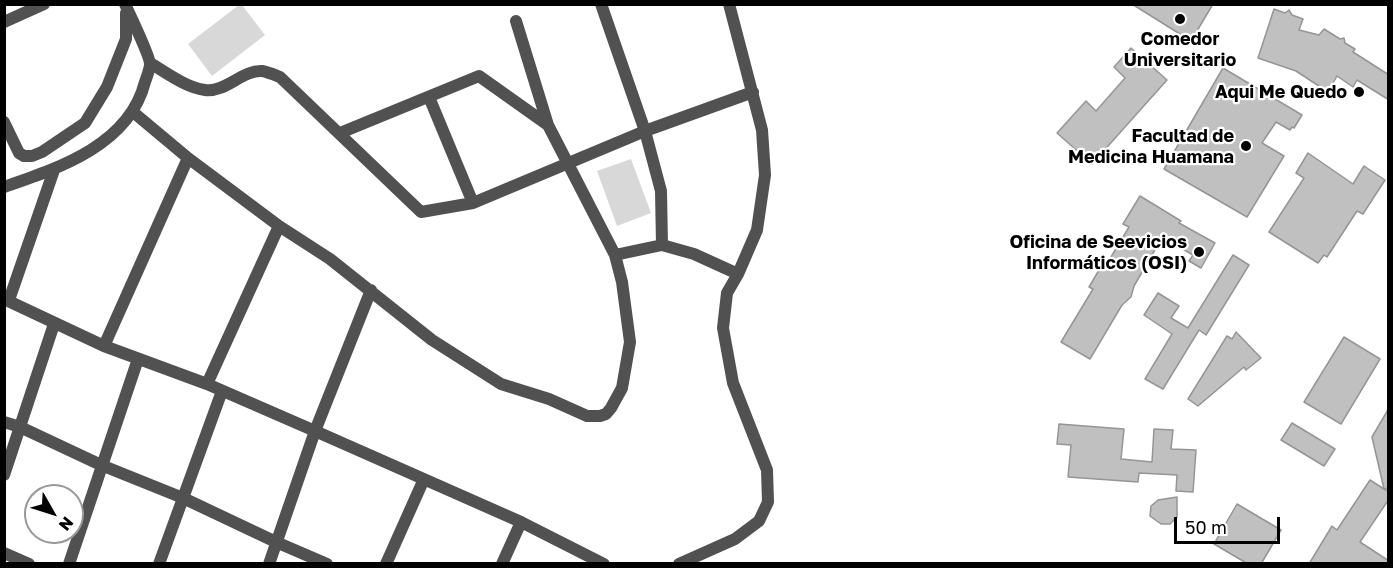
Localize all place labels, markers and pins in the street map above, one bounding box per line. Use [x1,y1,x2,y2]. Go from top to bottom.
marker: Comedor Universitario [1173,12,1187,26]
place label: Comedor Universitario [1124,28,1236,70]
place label: Aqui Me Quedo [1215,81,1347,103]
marker: Aqui Me Quedo [1352,85,1366,99]
place label: Facultad de Medicina Huamana [1068,125,1234,168]
marker: Facultad de Medicina Huamana [1239,139,1253,153]
place label: Oficina de Seevicios Informáticos (OSI) [1010,231,1187,274]
marker: Oficina de Seevicios Informáticos (OSI) [1192,245,1206,259]

